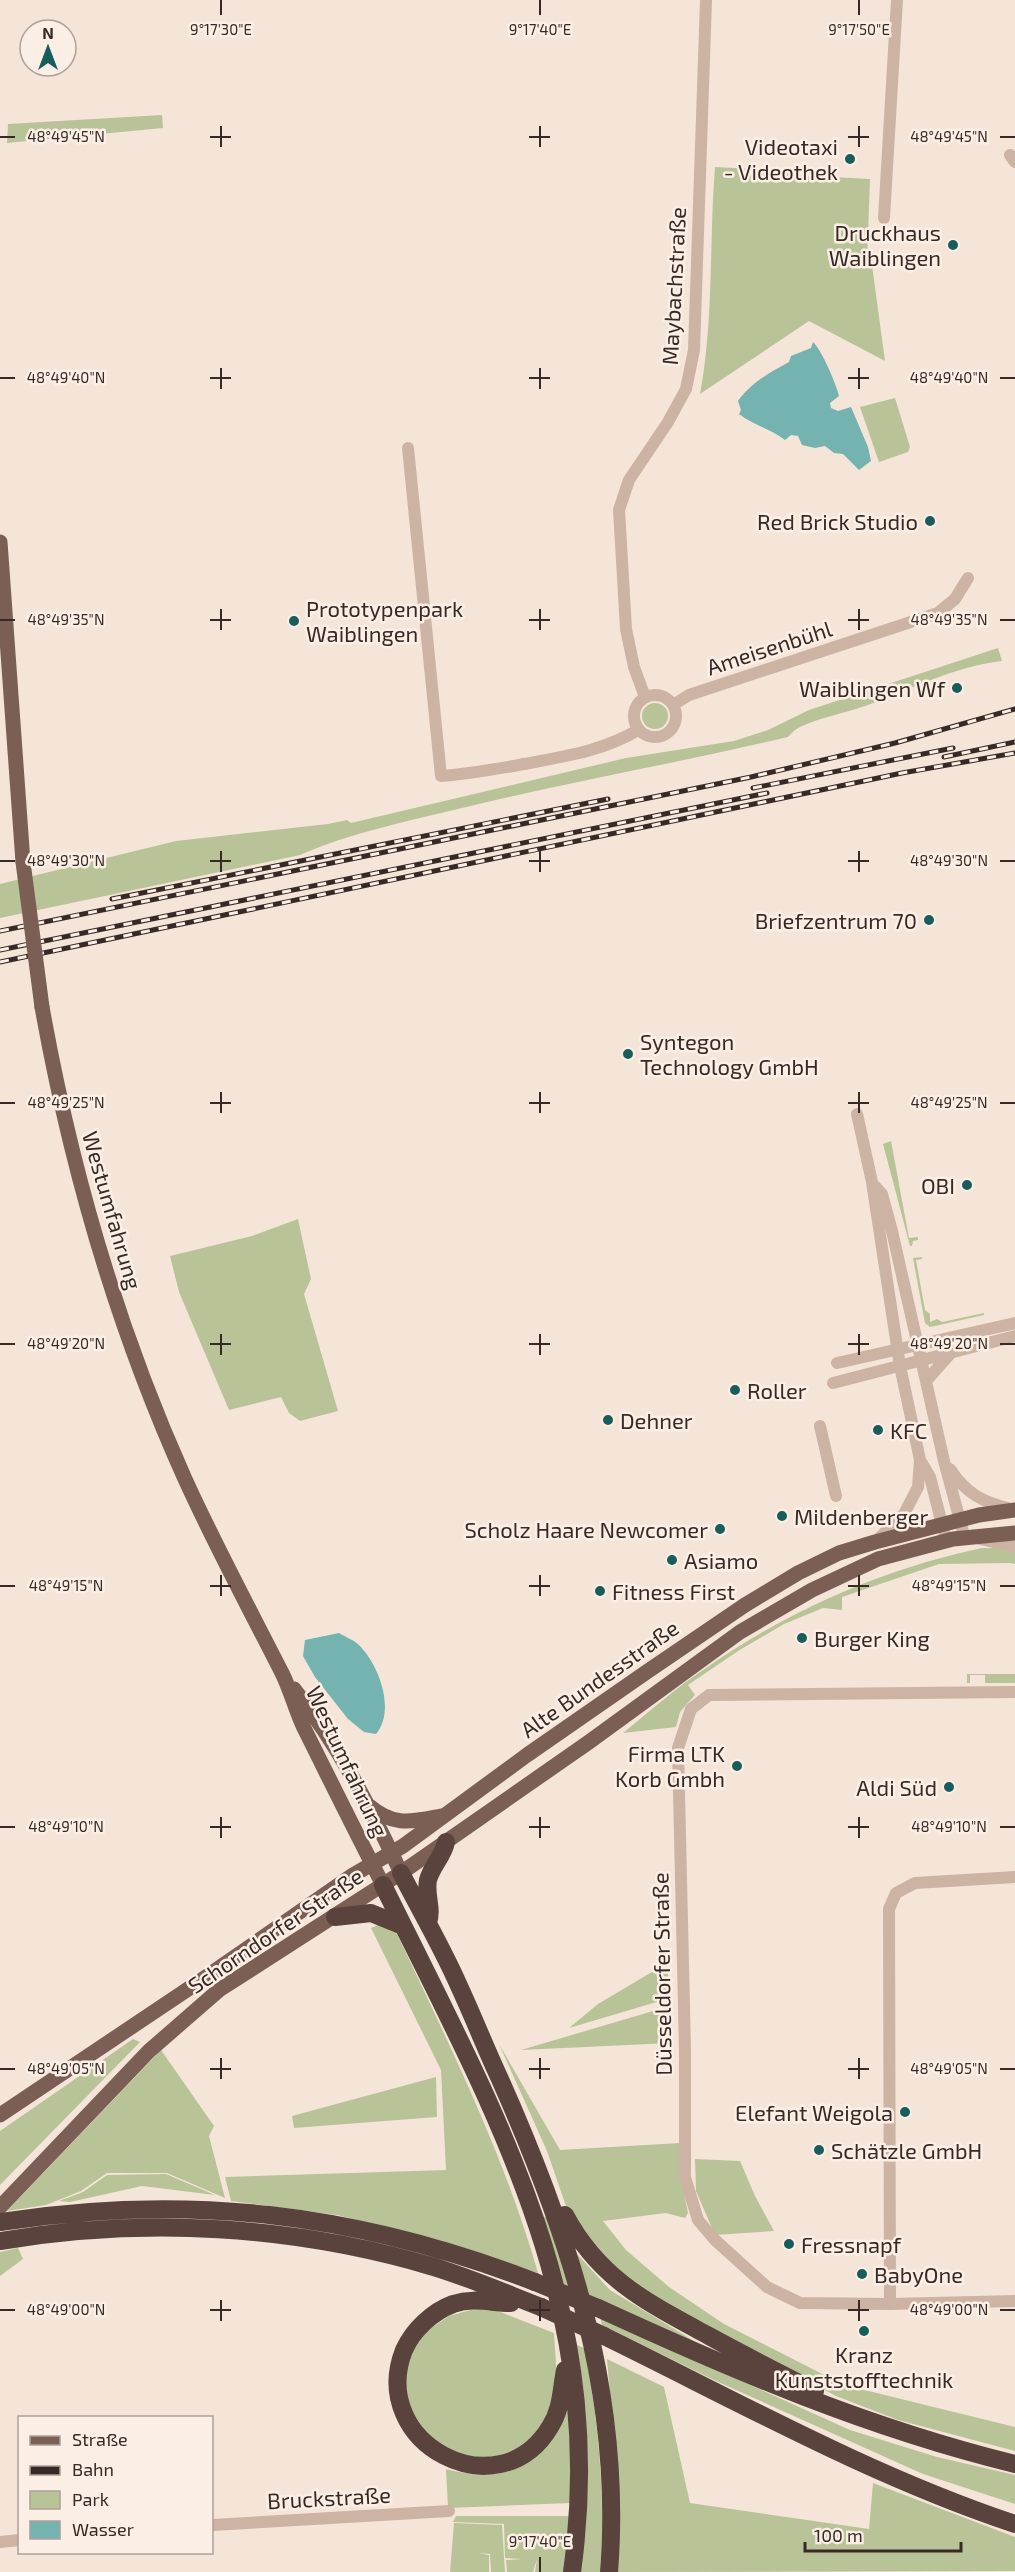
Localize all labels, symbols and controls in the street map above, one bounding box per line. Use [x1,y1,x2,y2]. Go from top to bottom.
north arrow [18,18,78,78]
text: 9°17'30"E [190,20,252,38]
text: 9°17'40"E [509,20,571,38]
text: 9°17'50"E [828,20,890,38]
text: N [42,23,54,42]
text: 48°49'45"N [27,127,105,145]
text: 48°49'45"N [910,127,988,145]
place label: Videotaxi - Videothek [724,133,838,184]
marker: Videotaxi - Videothek [843,152,857,166]
street label: Maybachstraße [656,206,690,366]
place label: Druckhaus Waiblingen [829,219,941,270]
marker: Druckhaus Waiblingen [946,238,960,252]
text: 48°49'40"N [27,368,105,386]
text: 48°49'40"N [910,368,988,386]
place label: Red Brick Studio [757,508,918,534]
marker: Red Brick Studio [923,514,937,528]
place label: Prototypenpark Waiblingen [306,595,463,646]
text: 48°49'35"N [28,610,104,628]
text: 48°49'35"N [911,610,987,628]
marker: Prototypenpark Waiblingen [287,614,301,628]
street label: Ameisenbühl [703,614,835,680]
place label: Waiblingen Wf [799,675,946,701]
marker: Waiblingen Wf [950,681,964,695]
text: 48°49'30"N [27,851,105,869]
text: 48°49'30"N [910,851,988,869]
place label: Briefzentrum 70 [755,907,917,933]
marker: Briefzentrum 70 [922,913,936,927]
place label: Syntegon Technology GmbH [640,1028,819,1079]
marker: Syntegon Technology GmbH [621,1047,635,1061]
text: 48°49'25"N [27,1093,105,1111]
text: 48°49'25"N [910,1093,988,1111]
street label: Westumfahrung [78,1128,148,1292]
place label: OBI [921,1172,955,1198]
marker: OBI [960,1178,974,1192]
text: 48°49'20"N [27,1334,105,1352]
text: 48°49'20"N [910,1334,988,1352]
place label: Roller [747,1377,807,1403]
marker: Roller [728,1383,742,1397]
place label: Dehner [620,1407,693,1433]
marker: Dehner [601,1413,615,1427]
place label: KFC [890,1417,927,1443]
marker: KFC [871,1423,885,1437]
place label: Mildenberger [794,1503,929,1529]
marker: Mildenberger [775,1509,789,1523]
place label: Scholz Haare Newcomer [464,1516,708,1542]
marker: Scholz Haare Newcomer [713,1522,727,1536]
place label: Asiamo [684,1547,758,1573]
marker: Asiamo [665,1553,679,1567]
text: 48°49'15"N [29,1576,103,1594]
text: 48°49'15"N [912,1576,986,1594]
place label: Fitness First [612,1578,735,1604]
marker: Fitness First [593,1584,607,1598]
street label: Alte Bundesstraße [515,1614,683,1742]
place label: Burger King [814,1625,930,1651]
marker: Burger King [795,1631,809,1645]
street label: Westumfahrung [302,1682,394,1840]
place label: Firma LTK Korb Gmbh [615,1740,725,1791]
marker: Firma LTK Korb Gmbh [730,1759,744,1773]
place label: Aldi Süd [856,1774,937,1800]
marker: Aldi Süd [942,1780,956,1794]
text: 48°49'10"N [28,1817,104,1835]
text: 48°49'10"N [911,1817,987,1835]
street label: Schorndorfer Straße [183,1862,367,1998]
street label: Düsseldorfer Straße [646,1872,676,2076]
text: 48°49'05"N [27,2059,105,2077]
text: 48°49'05"N [910,2059,988,2077]
place label: Elefant Weigola [735,2099,893,2125]
marker: Elefant Weigola [898,2105,912,2119]
place label: Schätzle GmbH [831,2137,982,2163]
marker: Schätzle GmbH [812,2143,826,2157]
place label: Fressnapf [801,2231,902,2257]
marker: Fressnapf [782,2237,796,2251]
place label: BabyOne [874,2261,963,2287]
marker: BabyOne [855,2267,869,2281]
text: 48°49'00"N [27,2300,105,2318]
text: 48°49'00"N [910,2300,988,2318]
marker: Kranz Kunststofftechnik [857,2324,871,2338]
place label: Kranz Kunststofftechnik [775,2341,953,2392]
legend [18,2416,213,2554]
text: Straße [72,2428,128,2450]
text: Bahn [72,2458,114,2480]
street label: Bruckstraße [266,2481,392,2513]
text: Park [72,2488,109,2510]
scale bar [805,2515,961,2553]
text: Wasser [72,2518,134,2540]
text: 100 m [814,2524,863,2546]
text: 9°17'40"E [509,2532,571,2550]

